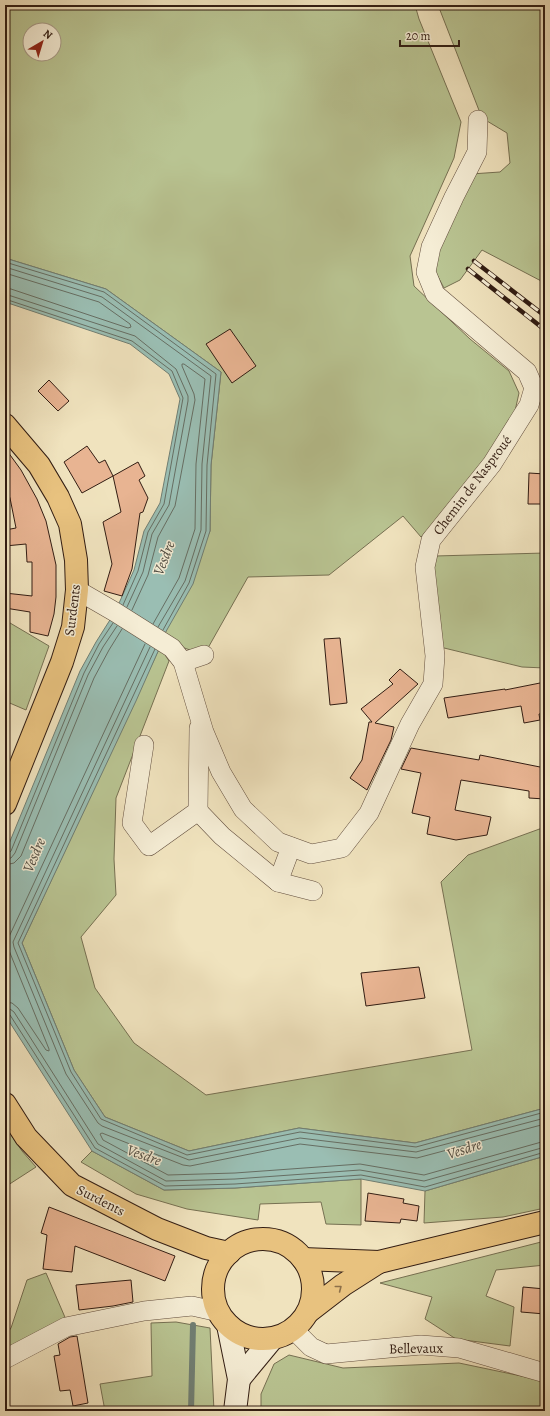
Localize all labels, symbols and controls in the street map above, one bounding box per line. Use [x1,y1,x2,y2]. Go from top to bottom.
north arrow [22,22,62,62]
scale bar [400,22,459,48]
text: N [40,26,56,43]
text: 20 m [406,28,430,44]
street label: Chemin de Nasproué [429,431,516,539]
water label: Vesdre [148,537,180,578]
street label: Surdents [60,583,85,637]
water label: Vesdre [18,834,50,875]
water label: Vesdre [444,1134,485,1164]
water label: Vesdre [124,1140,165,1171]
street label: Surdents [73,1180,128,1221]
one-way arrow [334,1286,341,1293]
street label: Bellevaux [389,1339,444,1358]

